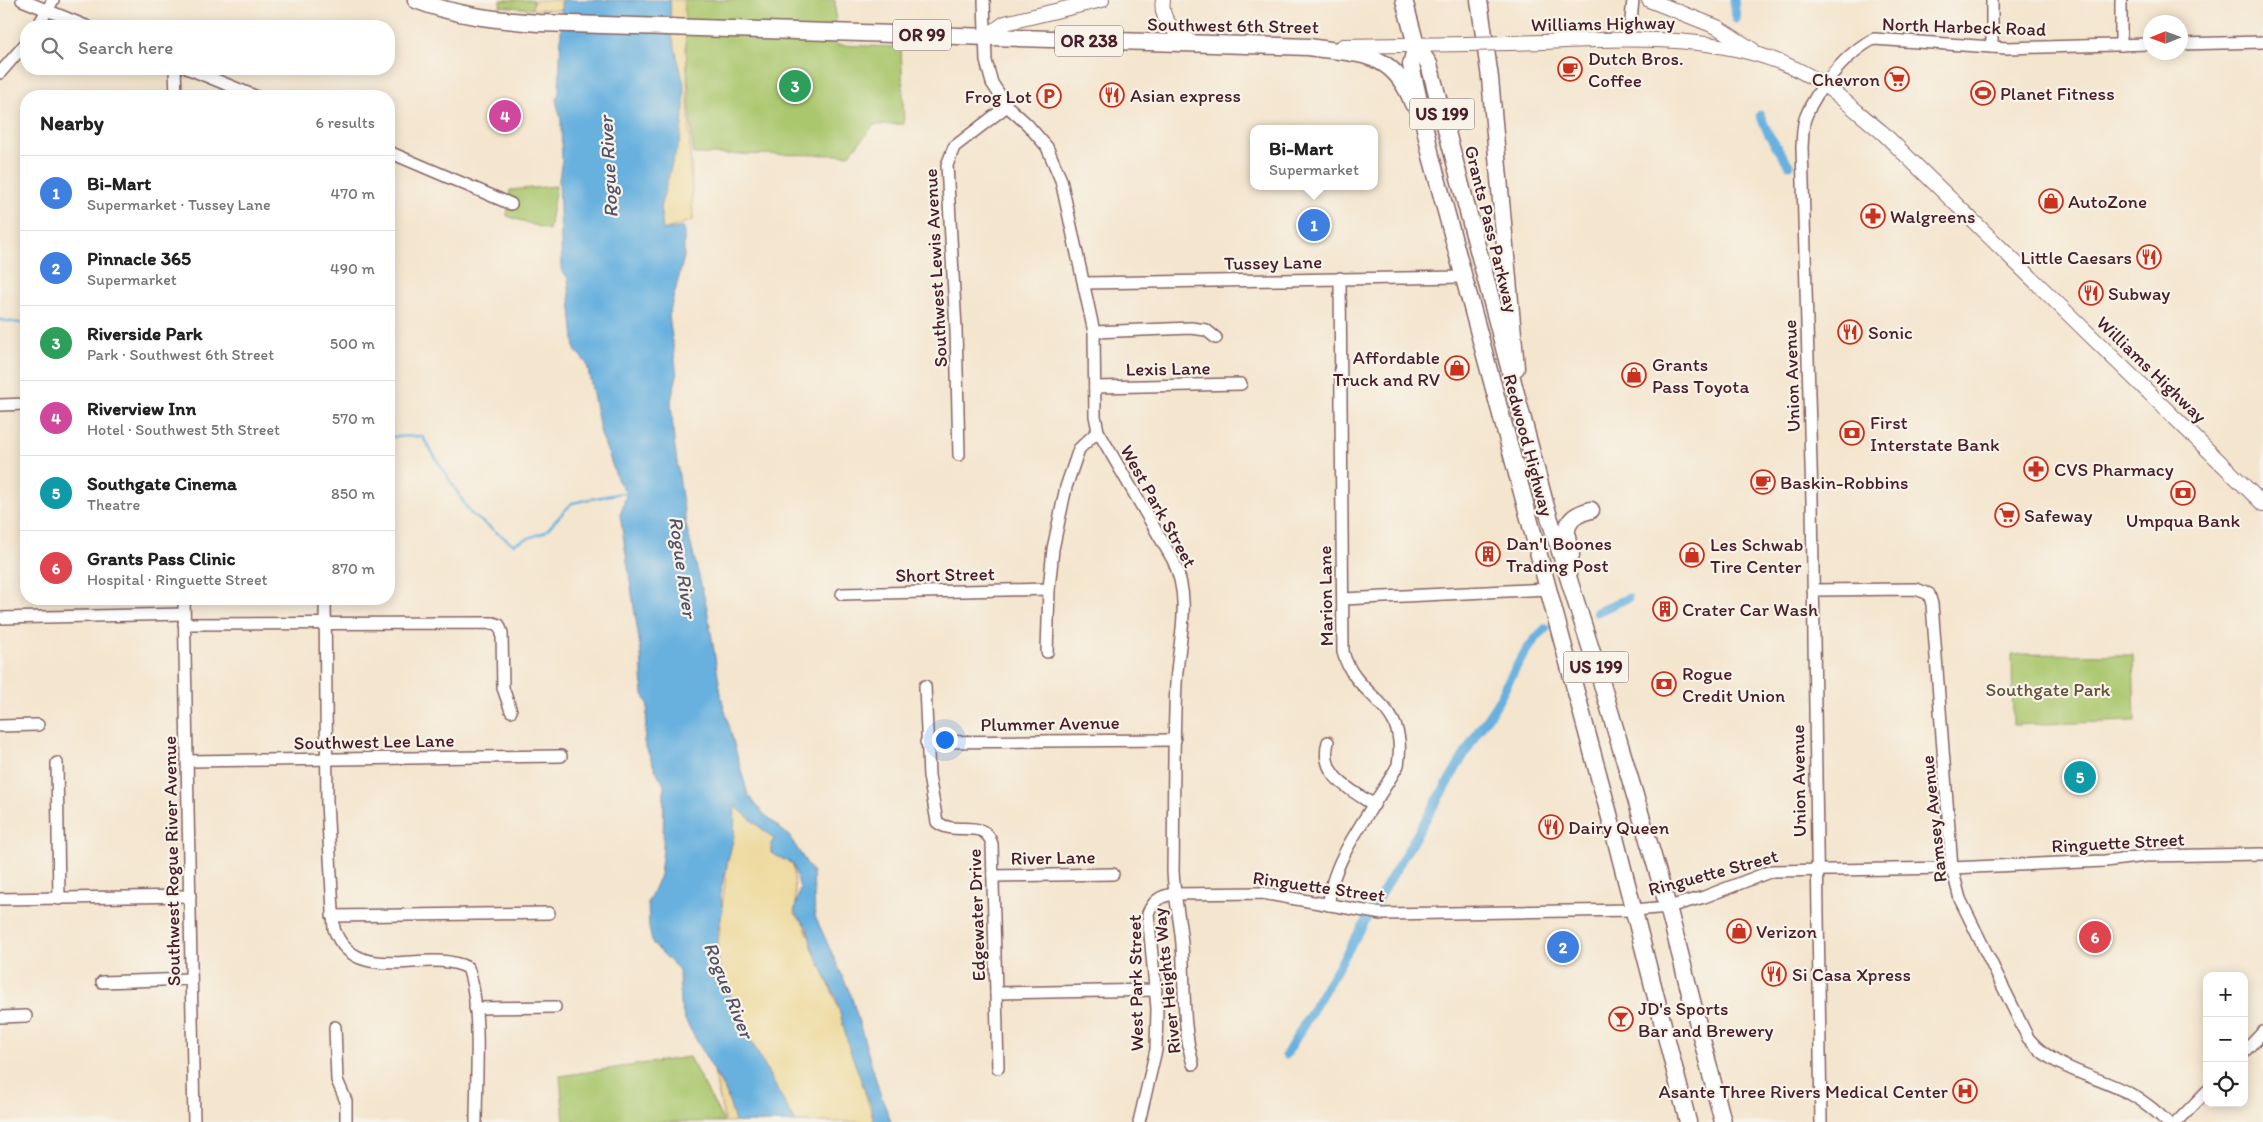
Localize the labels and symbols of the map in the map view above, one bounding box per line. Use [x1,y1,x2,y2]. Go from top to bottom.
street label: Williams Highway [1531,11,1675,36]
street label: North Harbeck Road [1881,12,2046,41]
street label: Southwest 6th Street [1147,13,1319,38]
north arrow [2143,15,2188,60]
road number: OR 99 [893,20,951,50]
road number: OR 238 [1055,26,1123,56]
place label: Dutch Bros. Coffee [1588,47,1684,92]
cafe icon: Dutch Bros. Coffee [1557,56,1583,82]
supermarket icon: Chevron [1884,66,1910,92]
pin: 3 [779,67,811,105]
place label: Chevron [1812,68,1880,91]
sports icon: Planet Fitness [1970,80,1996,106]
restaurant icon: Asian express [1099,82,1125,108]
place label: Planet Fitness [2000,82,2115,105]
parking icon: Frog Lot [1036,83,1062,109]
place label: Asian express [1130,84,1241,107]
place label: Frog Lot [965,85,1032,108]
pin: 4 [489,97,521,135]
road number: US 199 [1410,98,1474,130]
water label: Rogue River [593,114,623,218]
street label: Grants Pass Parkway [1460,143,1523,315]
street label: Southwest Lewis Avenue [919,168,952,368]
shop icon: AutoZone [2038,188,2064,214]
place label: AutoZone [2068,190,2147,213]
pharmacy icon: Walgreens [1860,203,1886,229]
place label: Walgreens [1890,205,1975,228]
pin: 1 [1298,206,1330,244]
restaurant icon: Little Caesars [2136,244,2162,270]
place label: Little Caesars [2020,246,2132,269]
street label: Tussey Lane [1224,250,1322,275]
restaurant icon: Subway [2078,280,2104,306]
place label: Subway [2108,282,2170,305]
street label: Williams Highway [2092,311,2212,428]
street label: Union Avenue [1778,319,1805,433]
restaurant icon: Sonic [1837,319,1863,345]
place label: Sonic [1868,321,1913,344]
place label: Affordable Truck and RV [1333,346,1440,391]
place label: Grants Pass Toyota [1652,353,1749,398]
shop icon: Affordable Truck and RV [1444,355,1470,381]
street label: Lexis Lane [1125,356,1211,381]
shop icon: Grants Pass Toyota [1621,362,1647,388]
street label: Redwood Highway [1498,371,1559,519]
place label: First Interstate Bank [1870,411,2000,456]
bank icon: First Interstate Bank [1839,420,1865,446]
street label: West Park Street [1115,441,1202,572]
pharmacy icon: CVS Pharmacy [2023,456,2049,482]
place label: CVS Pharmacy [2054,458,2174,481]
cafe icon: Baskin-Robbins [1750,469,1776,495]
place label: Baskin-Robbins [1780,471,1909,494]
bank icon: Umpqua Bank [2170,480,2196,506]
supermarket icon: Safeway [1994,502,2020,528]
place label: Safeway [2024,504,2092,527]
place label: Umpqua Bank [2126,509,2240,532]
water label: Rogue River [664,515,702,621]
place label: Dan'l Boones Trading Post [1506,532,1612,577]
place label: Les Schwab Tire Center [1710,533,1804,578]
building icon: Dan'l Boones Trading Post [1475,541,1501,567]
shop icon: Les Schwab Tire Center [1679,542,1705,568]
street label: Marion Lane [1313,546,1338,646]
street label: Short Street [895,562,995,587]
building icon: Crater Car Wash [1652,596,1678,622]
place label: Crater Car Wash [1682,598,1818,621]
road number: US 199 [1564,652,1628,682]
place label: Rogue Credit Union [1682,662,1785,707]
bank icon: Rogue Credit Union [1651,671,1677,697]
park label: Southgate Park [1986,678,2111,701]
street label: Plummer Avenue [980,711,1120,736]
street label: Union Avenue [1786,724,1811,838]
your location [932,727,958,753]
street label: Southwest Lee Lane [293,729,455,754]
street label: Southwest Rogue River Avenue [158,736,185,986]
street label: Ramsey Avenue [1915,754,1952,884]
pin: 5 [2064,758,2096,796]
restaurant icon: Dairy Queen [1538,814,1564,840]
place label: Dairy Queen [1568,816,1669,839]
street label: Ringuette Street [2051,828,2185,857]
street label: Ringuette Street [1646,844,1781,901]
street label: River Lane [1010,845,1096,870]
street label: Edgewater Drive [963,848,990,982]
street label: Ringuette Street [1251,866,1387,907]
street label: River Heights Way [1147,907,1186,1055]
street label: West Park Street [1123,914,1148,1052]
shop icon: Verizon [1726,918,1752,944]
pin: 6 [2079,918,2111,956]
place label: Verizon [1756,920,1817,943]
pin: 2 [1547,928,1579,966]
water label: Rogue River [699,938,760,1044]
restaurant icon: Si Casa Xpress [1761,961,1787,987]
place label: Si Casa Xpress [1792,963,1911,986]
place label: JD's Sports Bar and Brewery [1638,997,1774,1042]
bar icon: JD's Sports Bar and Brewery [1608,1006,1634,1032]
hospital icon: Asante Three Rivers Medical Center [1952,1078,1978,1104]
place label: Asante Three Rivers Medical Center [1658,1080,1949,1103]

